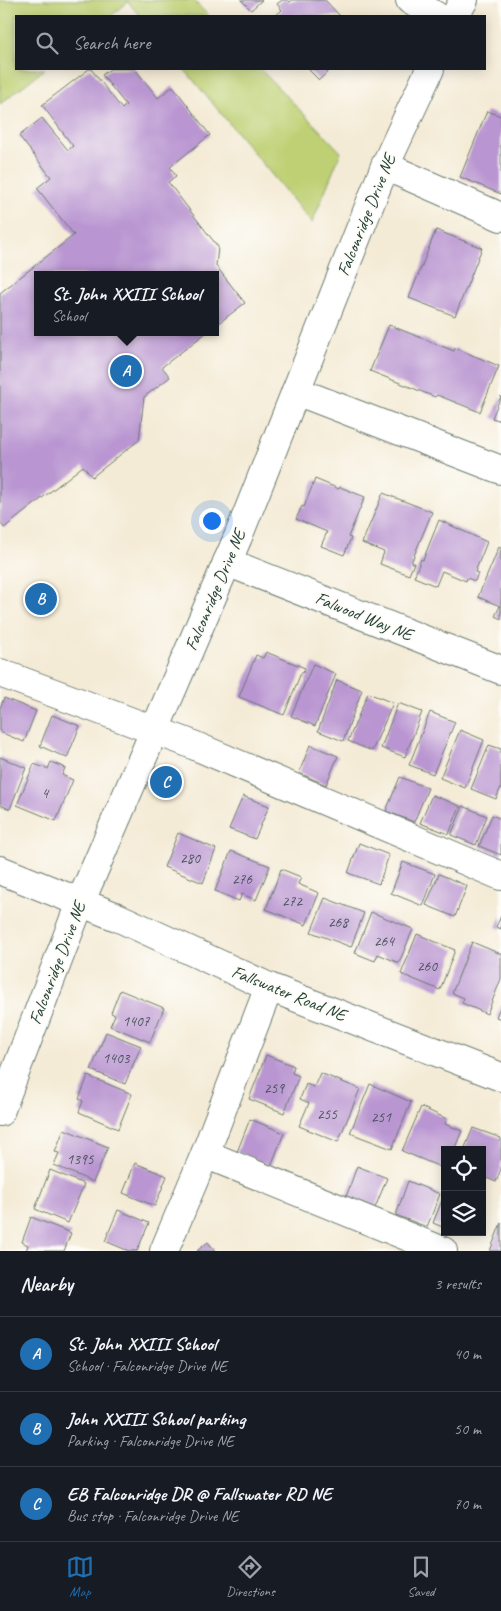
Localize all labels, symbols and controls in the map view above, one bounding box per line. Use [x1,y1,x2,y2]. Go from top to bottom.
search box [15,15,486,70]
icon: search [33,29,61,57]
text: Search here [73,31,150,55]
street label: Falconridge Drive NE [332,149,401,279]
popup [34,271,219,336]
text: St. John XXIII School [52,282,201,306]
text: School [52,306,86,326]
pin: A [110,352,142,390]
your location [199,508,225,534]
street label: Falconridge Drive NE [180,524,251,654]
pin: B [25,580,57,618]
street label: Falwood Way NE [312,587,418,646]
pin: C [150,763,182,801]
house number: 4 [42,784,50,803]
house number: 280 [180,849,201,868]
house number: 276 [232,870,253,889]
house number: 272 [282,892,303,911]
street label: Falconridge Drive NE [24,896,91,1027]
house number: 268 [328,913,349,932]
house number: 264 [374,932,395,951]
house number: 260 [417,957,438,976]
street label: Fallswater Road NE [229,960,352,1027]
house number: 1407 [122,1012,151,1031]
house number: 1403 [102,1049,131,1068]
house number: 259 [264,1079,285,1098]
house number: 255 [317,1105,338,1124]
house number: 251 [371,1108,392,1127]
map controls [441,1146,486,1236]
button: locate [441,1146,486,1191]
house number: 1395 [66,1150,95,1169]
button: layers [441,1191,486,1236]
text: Nearby [20,1271,73,1297]
text: 3 results [434,1274,481,1294]
text: St. John XXIII School [67,1332,217,1356]
text: A [32,1344,40,1364]
text: 40 m [454,1344,481,1364]
text: School · Falconridge Drive NE [67,1356,227,1376]
text: John XXIII School parking [67,1407,245,1431]
text: B [32,1419,40,1439]
text: 50 m [454,1419,481,1439]
text: Parking · Falconridge Drive NE [67,1431,234,1451]
text: EB Falconridge DR @ Fallswater RD NE [67,1482,332,1506]
text: C [32,1494,40,1514]
text: 70 m [454,1494,481,1514]
text: Bus stop · Falconridge Drive NE [67,1506,239,1526]
tab: Map [66,1553,94,1600]
tab: Directions [226,1553,275,1600]
tab: Saved [407,1553,435,1600]

